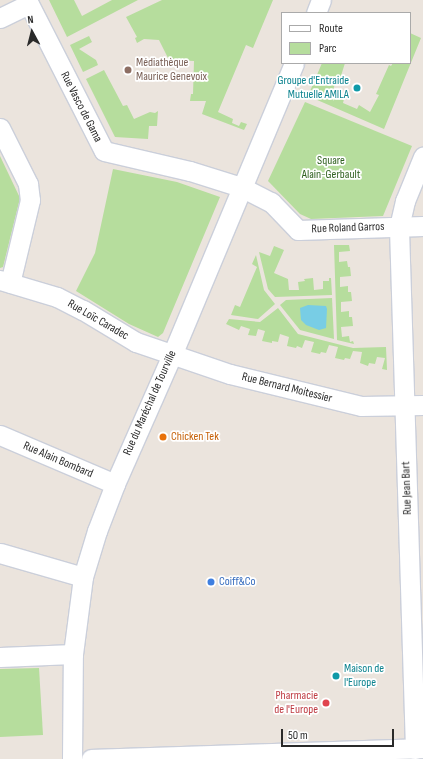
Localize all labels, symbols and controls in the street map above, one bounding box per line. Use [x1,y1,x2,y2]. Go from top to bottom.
north arrow [12,12,52,52]
legend [281,12,411,64]
text: N [27,13,34,26]
text: Route [319,21,343,36]
text: Parc [319,41,337,56]
place label: Médiathèque Maurice Genevoix [136,56,207,84]
marker: Médiathèque Maurice Genevoix [123,65,133,75]
street label: Rue Vasco de Gama [57,69,105,145]
place label: Groupe d'Entraide Mutuelle AMILA [277,74,349,102]
marker: Groupe d'Entraide Mutuelle AMILA [352,83,362,93]
park label: Square Alain-Gerbault [302,154,360,182]
street label: Rue Roland Garros [311,220,385,236]
street label: Rue Loïc Caradec [65,297,131,343]
street label: Rue du Maréchal de Tourville [120,348,180,458]
street label: Rue Bernard Moitessier [240,370,334,406]
place label: Chicken Tek [171,430,219,444]
marker: Chicken Tek [158,432,168,442]
street label: Rue Alain Bombard [21,439,95,481]
street label: Rue Jean Bart [399,461,415,515]
place label: Coiff&Co [219,575,256,589]
marker: Coiff&Co [206,577,216,587]
place label: Maison de l'Europe [344,662,384,690]
marker: Maison de l'Europe [331,671,341,681]
place label: Pharmacie de l'Europe [274,689,318,717]
marker: Pharmacie de l'Europe [321,698,331,708]
scale bar [283,721,396,747]
text: 50 m [288,728,308,743]

